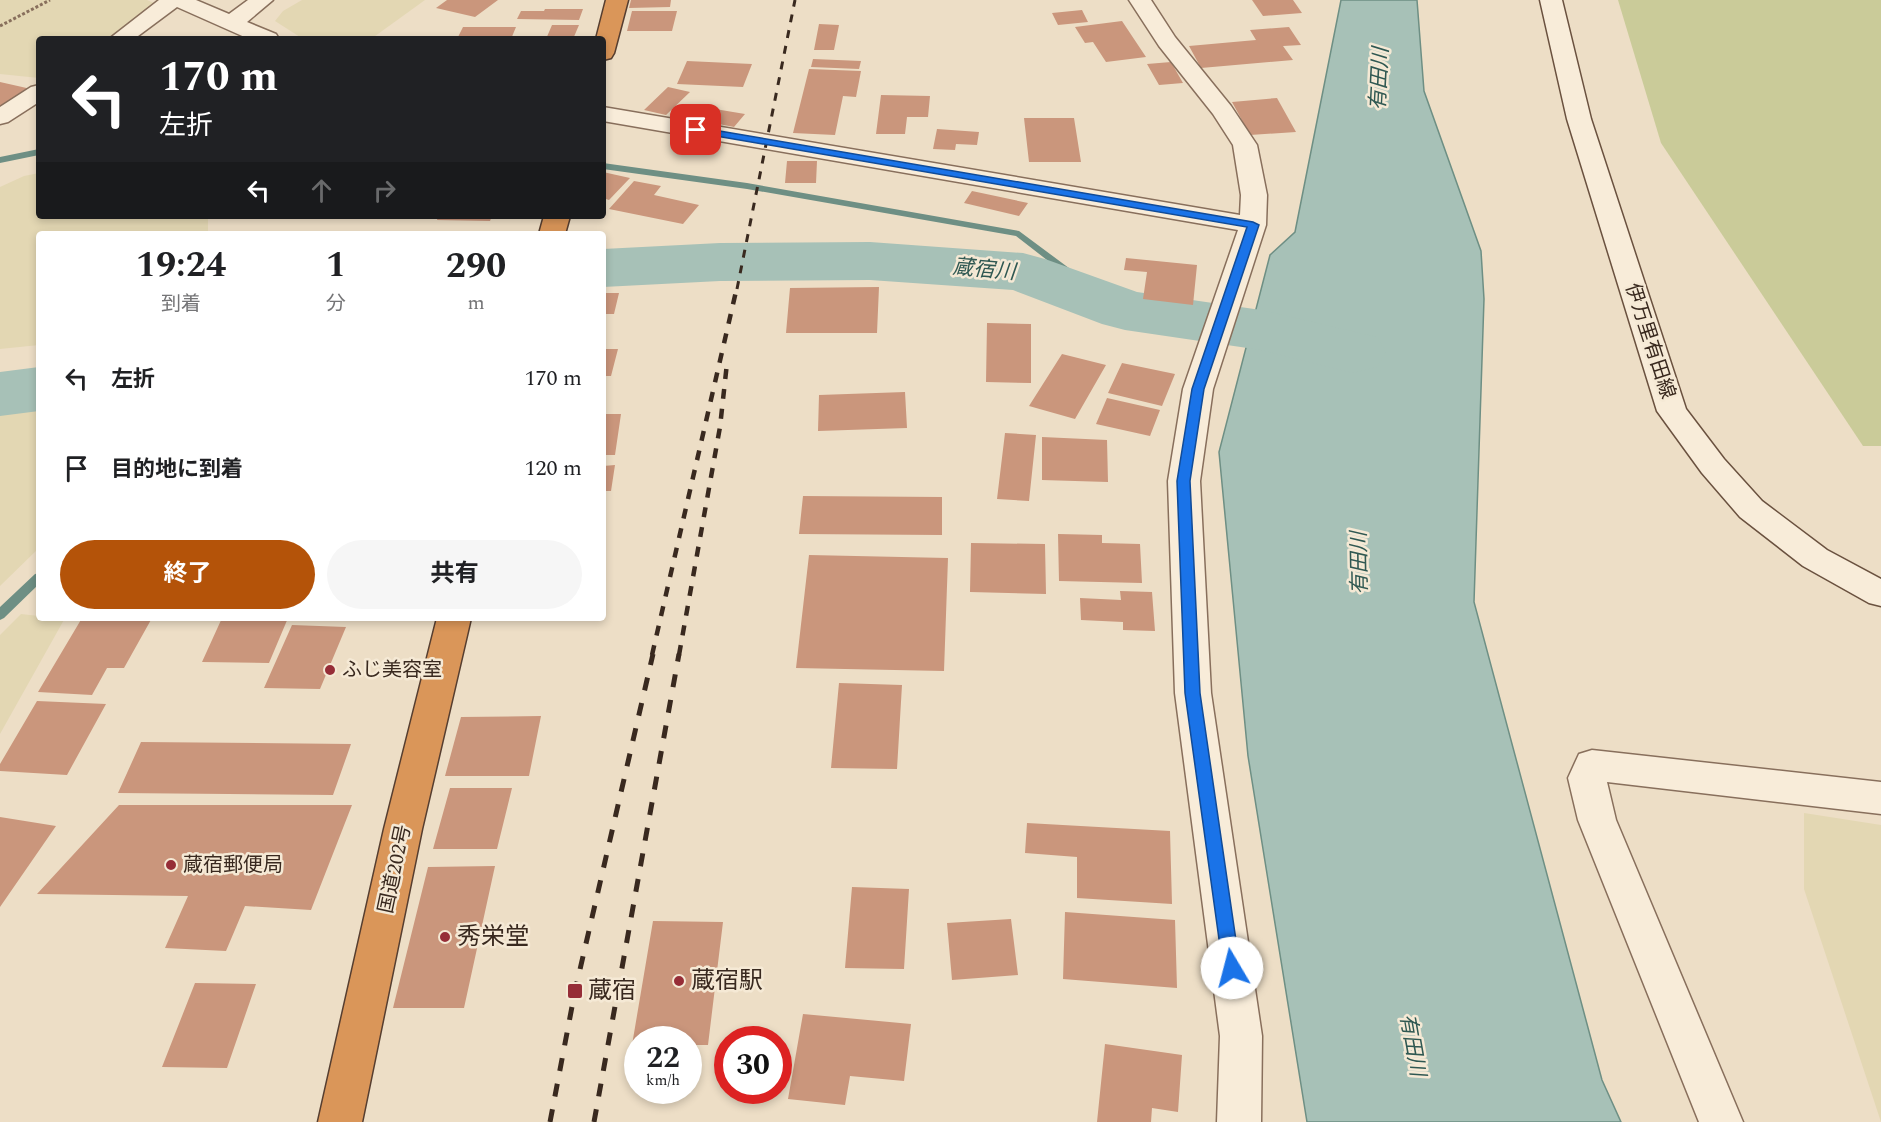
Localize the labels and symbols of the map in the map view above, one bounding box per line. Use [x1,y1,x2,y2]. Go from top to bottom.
water label: 有田川 [1362,45,1398,111]
pin [670,104,721,155]
water label: 蔵宿川 [951,251,1019,289]
street label: 伊万里有田線 [1617,279,1683,403]
water label: 有田川 [1343,529,1377,595]
place label: ふじ美容室 [342,655,442,685]
marker: ふじ美容室 [323,663,337,677]
street label: 国道202号 [371,822,419,916]
place label: 蔵宿郵便局 [183,850,283,880]
marker: 蔵宿郵便局 [164,858,178,872]
place label: 秀栄堂 [457,919,529,955]
marker: 秀栄堂 [438,930,452,944]
position arrow [1200,936,1264,1000]
place label: 蔵宿駅 [691,963,763,999]
place label: 蔵宿 [588,973,636,1009]
marker: 蔵宿駅 [672,974,686,988]
marker: 蔵宿 [566,982,584,1000]
water label: 有田川 [1391,1011,1434,1081]
speed limit sign: 30 [714,1026,792,1104]

